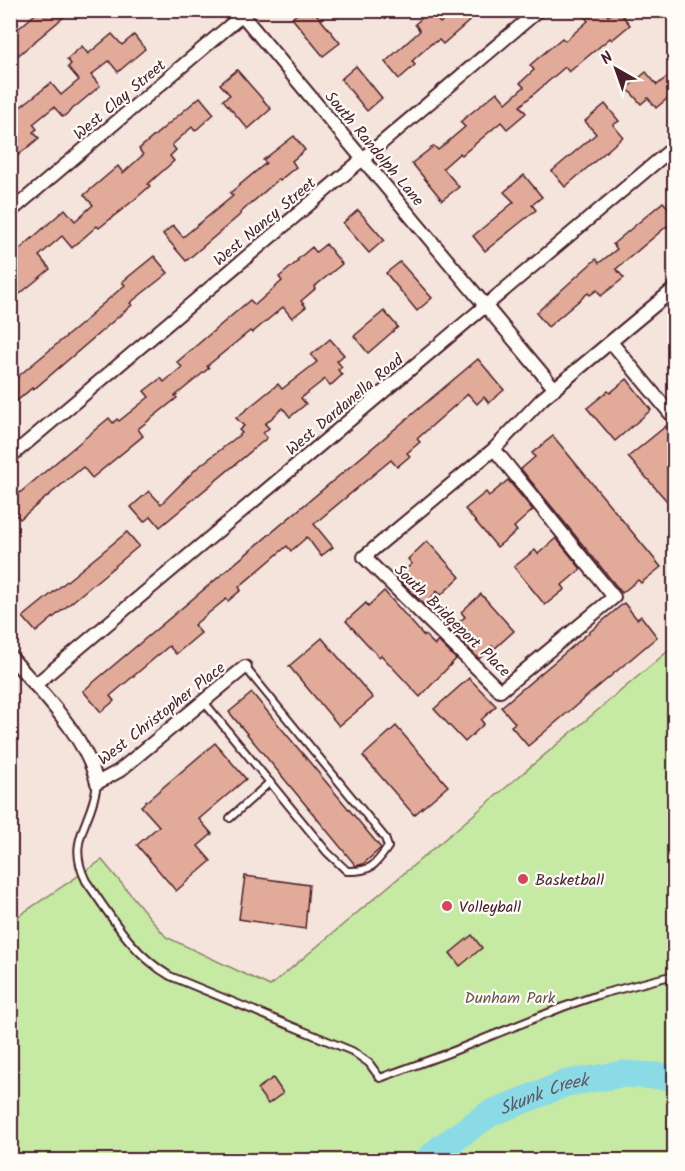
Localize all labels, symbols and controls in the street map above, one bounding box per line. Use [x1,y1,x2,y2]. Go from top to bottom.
north arrow [586,39,646,99]
text: N [595,46,619,71]
street label: West Clay Street [68,53,173,147]
street label: South Randolph Lane [318,86,430,212]
street label: West Nancy Street [208,171,322,273]
street label: West Dardanella Road [281,348,410,462]
street label: South Bridgeport Place [388,559,516,684]
street label: West Christopher Place [93,656,231,772]
place label: Basketball [535,868,604,893]
marker: Basketball [516,872,530,886]
place label: Volleyball [459,895,521,920]
marker: Volleyball [440,899,454,913]
park label: Dunham Park [465,986,556,1011]
water label: Skunk Creek [495,1066,593,1125]

